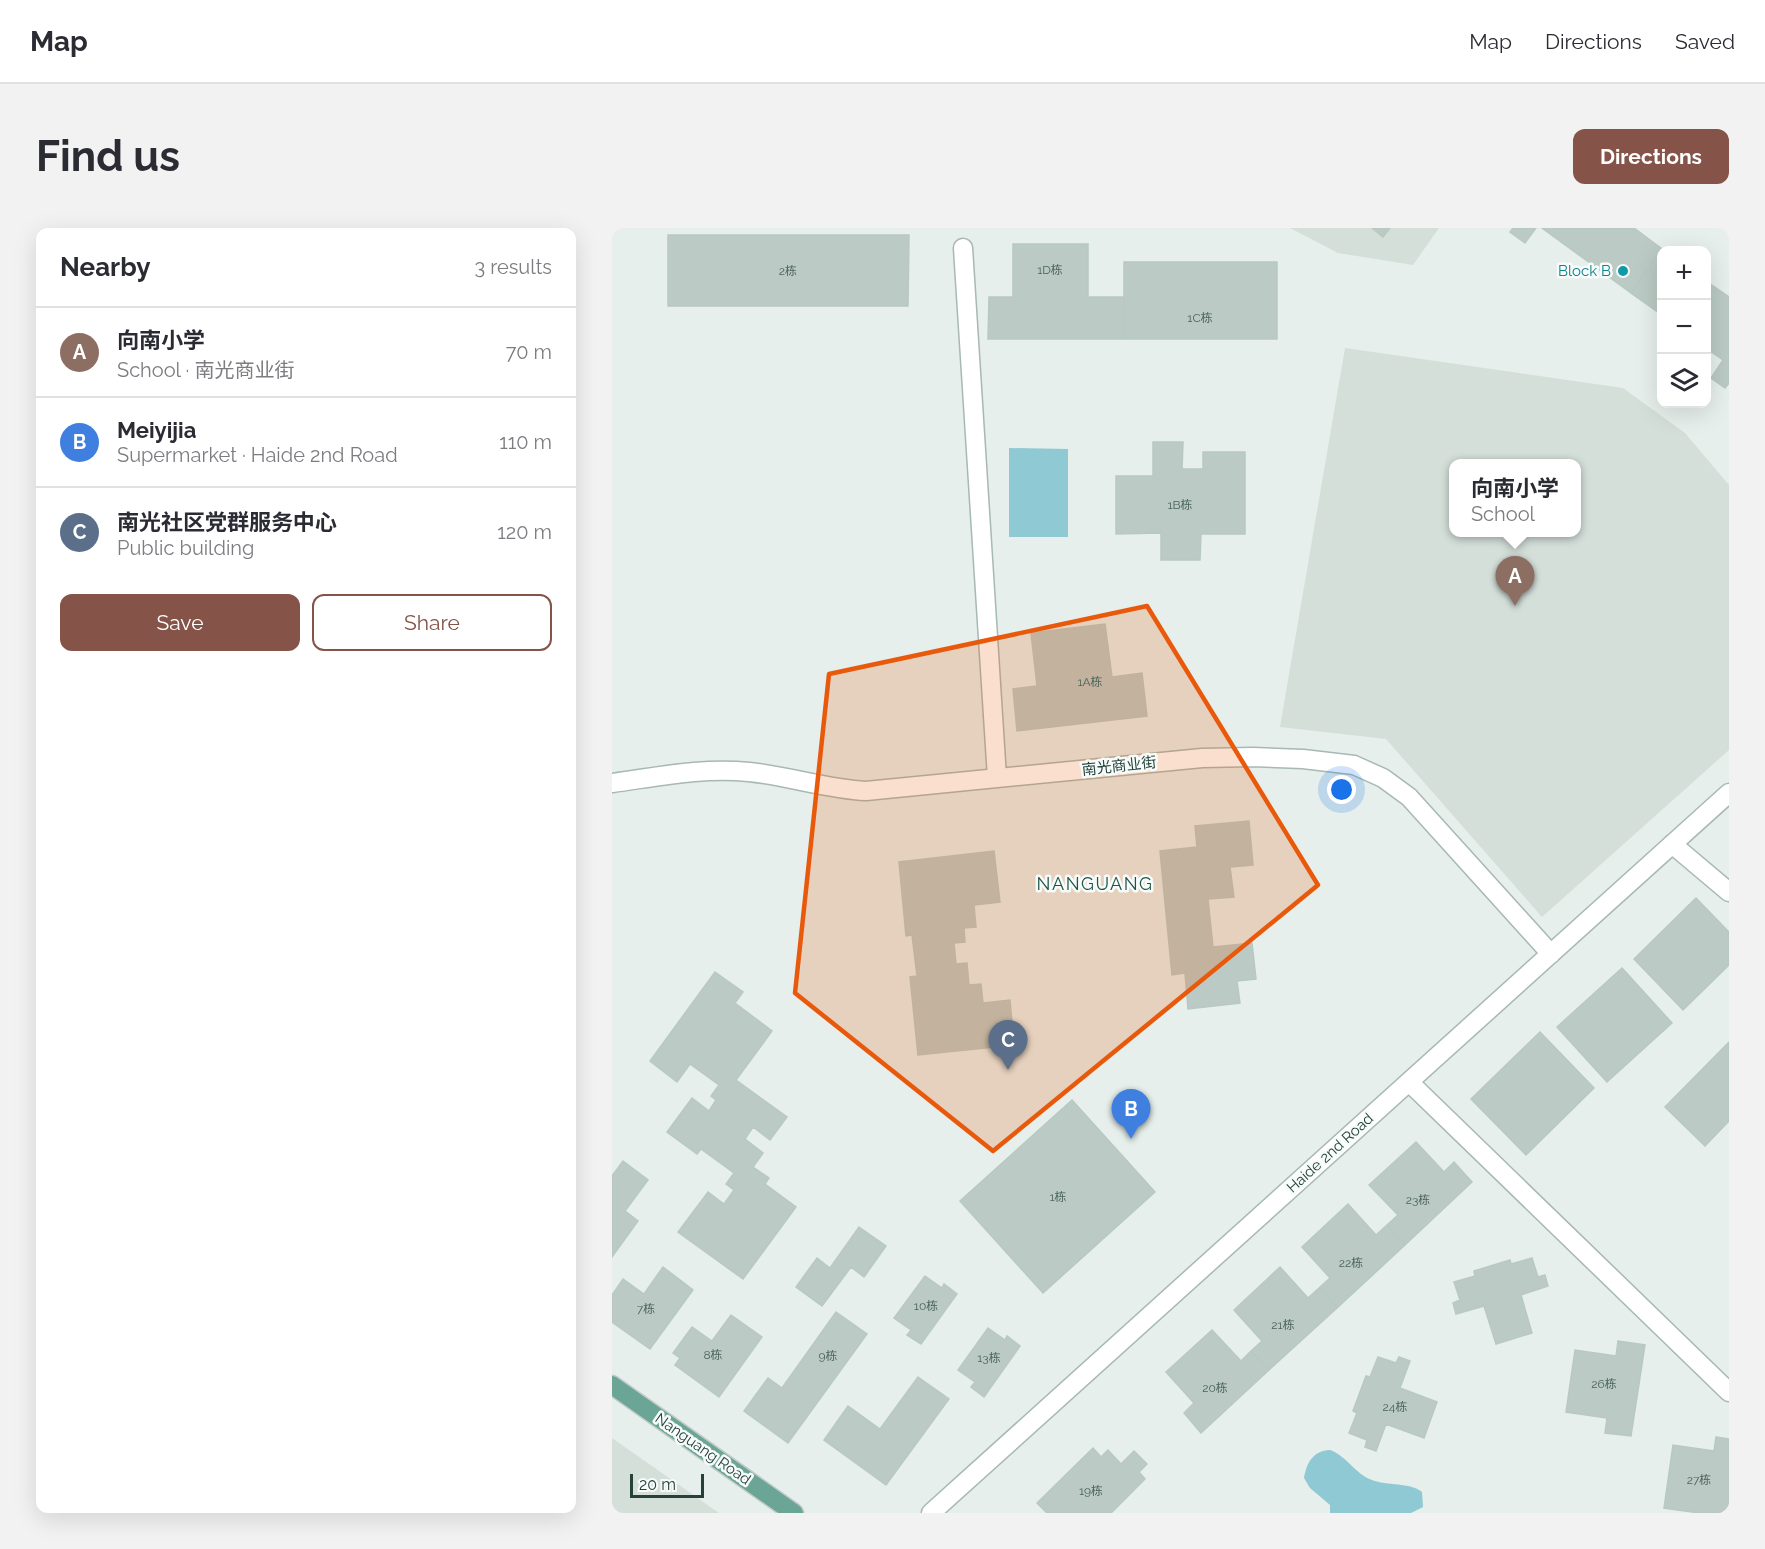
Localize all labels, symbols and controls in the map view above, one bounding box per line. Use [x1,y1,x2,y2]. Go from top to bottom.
text: Map [30,25,88,58]
text: Map [1469,29,1512,54]
text: Directions [1545,29,1642,54]
text: Saved [1675,29,1735,54]
button: Directions [1573,129,1729,184]
text: Find us [36,132,180,181]
map controls [1657,246,1711,408]
button: + [1657,246,1711,300]
text: Nearby [60,252,150,282]
text: 3 results [474,255,552,279]
place label: Block B [1558,262,1611,280]
house number: 1D栋 [1037,263,1063,277]
house number: 2栋 [779,264,797,278]
marker: Block B [1616,264,1630,278]
button: − [1657,300,1711,354]
house number: 1C栋 [1187,311,1213,325]
text: 向南小学 [117,327,205,353]
text: A [73,340,86,364]
text: 70 m [506,340,552,364]
button: layers [1657,354,1711,408]
text: School · 南光商业街 [117,358,294,382]
text: Meiyijia [117,417,196,443]
text: B [73,430,86,454]
text: 110 m [499,430,552,454]
text: Supermarket · Haide 2nd Road [117,443,398,467]
popup [1449,459,1581,537]
text: 向南小学 [1471,475,1559,501]
house number: 1B栋 [1167,498,1193,512]
text: School [1471,502,1535,526]
text: 南光社区党群服务中心 [117,509,337,535]
text: C [73,520,86,544]
text: 120 m [497,520,552,544]
text: Public building [117,536,254,560]
pin: A [1496,556,1534,606]
button: Save [60,594,300,651]
button: Share [312,594,552,651]
house number: 1A栋 [1077,675,1103,689]
street label: 南光商业街 [1081,753,1157,779]
your location [1327,775,1356,804]
district label: NANGUANG [1037,873,1153,894]
pin: C [988,1020,1028,1070]
pin: B [1112,1090,1150,1139]
street label: Haide 2nd Road [1283,1109,1377,1197]
house number: 1栋 [1049,1190,1067,1204]
house number: 23栋 [1406,1193,1430,1207]
house number: 22栋 [1339,1256,1363,1270]
house number: 10栋 [914,1299,938,1313]
house number: 7栋 [637,1302,655,1316]
house number: 21栋 [1271,1318,1295,1332]
house number: 8栋 [703,1348,723,1362]
house number: 9栋 [818,1349,838,1363]
house number: 13栋 [977,1351,1001,1365]
house number: 26栋 [1591,1377,1617,1391]
house number: 20栋 [1202,1381,1228,1395]
house number: 24栋 [1383,1400,1407,1414]
street label: Nanguang Road [652,1409,754,1489]
scale bar [630,1471,704,1498]
house number: 27栋 [1687,1473,1711,1487]
text: 20 m [639,1475,676,1494]
house number: 19栋 [1079,1484,1103,1498]

